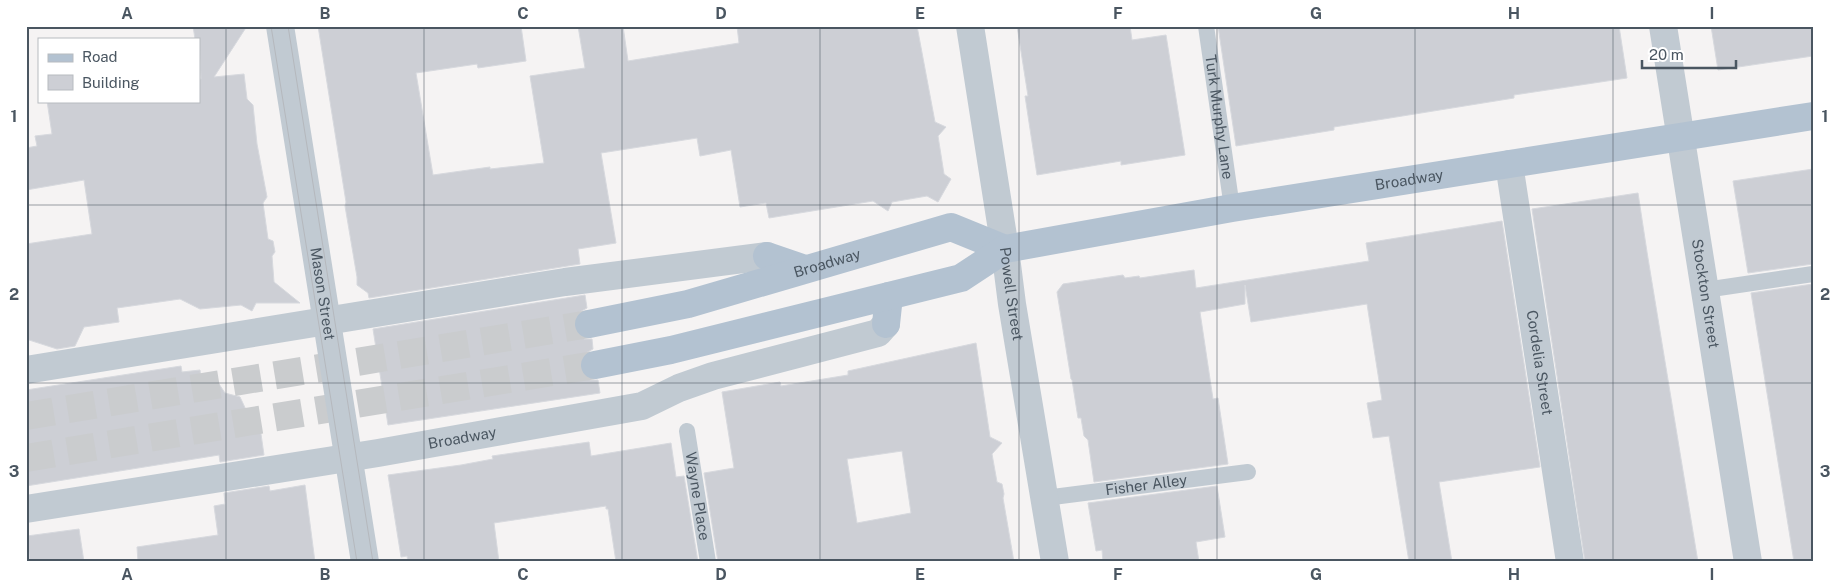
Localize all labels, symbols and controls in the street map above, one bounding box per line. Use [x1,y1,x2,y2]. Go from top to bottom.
text: A [121,4,133,23]
text: B [320,4,331,23]
text: C [517,4,529,23]
text: D [715,4,727,23]
text: E [915,4,925,23]
text: F [1113,4,1123,23]
text: G [1310,4,1322,23]
text: H [1508,4,1520,23]
text: I [1710,4,1714,23]
legend [38,38,200,102]
scale bar [1642,38,1735,70]
text: 20 m [1649,46,1684,63]
text: Road [82,48,118,65]
street label: Turk Murphy Lane [1202,54,1237,180]
text: Building [82,74,140,91]
text: 1 [11,107,17,126]
text: 1 [1822,107,1828,126]
street label: Broadway [1374,166,1445,193]
street label: Stockton Street [1689,238,1723,350]
street label: Broadway [791,245,863,281]
street label: Mason Street [307,246,339,341]
street label: Powell Street [997,246,1027,342]
text: 2 [9,285,19,304]
text: 2 [1820,285,1830,304]
street label: Cordelia Street [1524,309,1556,416]
street label: Broadway [427,423,498,452]
street label: Wayne Place [682,451,713,542]
text: 3 [9,462,19,481]
text: 3 [1820,462,1830,481]
street label: Fisher Alley [1104,471,1188,498]
text: A [121,565,133,584]
text: B [320,565,331,584]
text: C [517,565,529,584]
text: D [715,565,727,584]
text: E [915,565,925,584]
text: F [1113,565,1123,584]
text: G [1310,565,1322,584]
text: H [1508,565,1520,584]
text: I [1710,565,1714,584]

